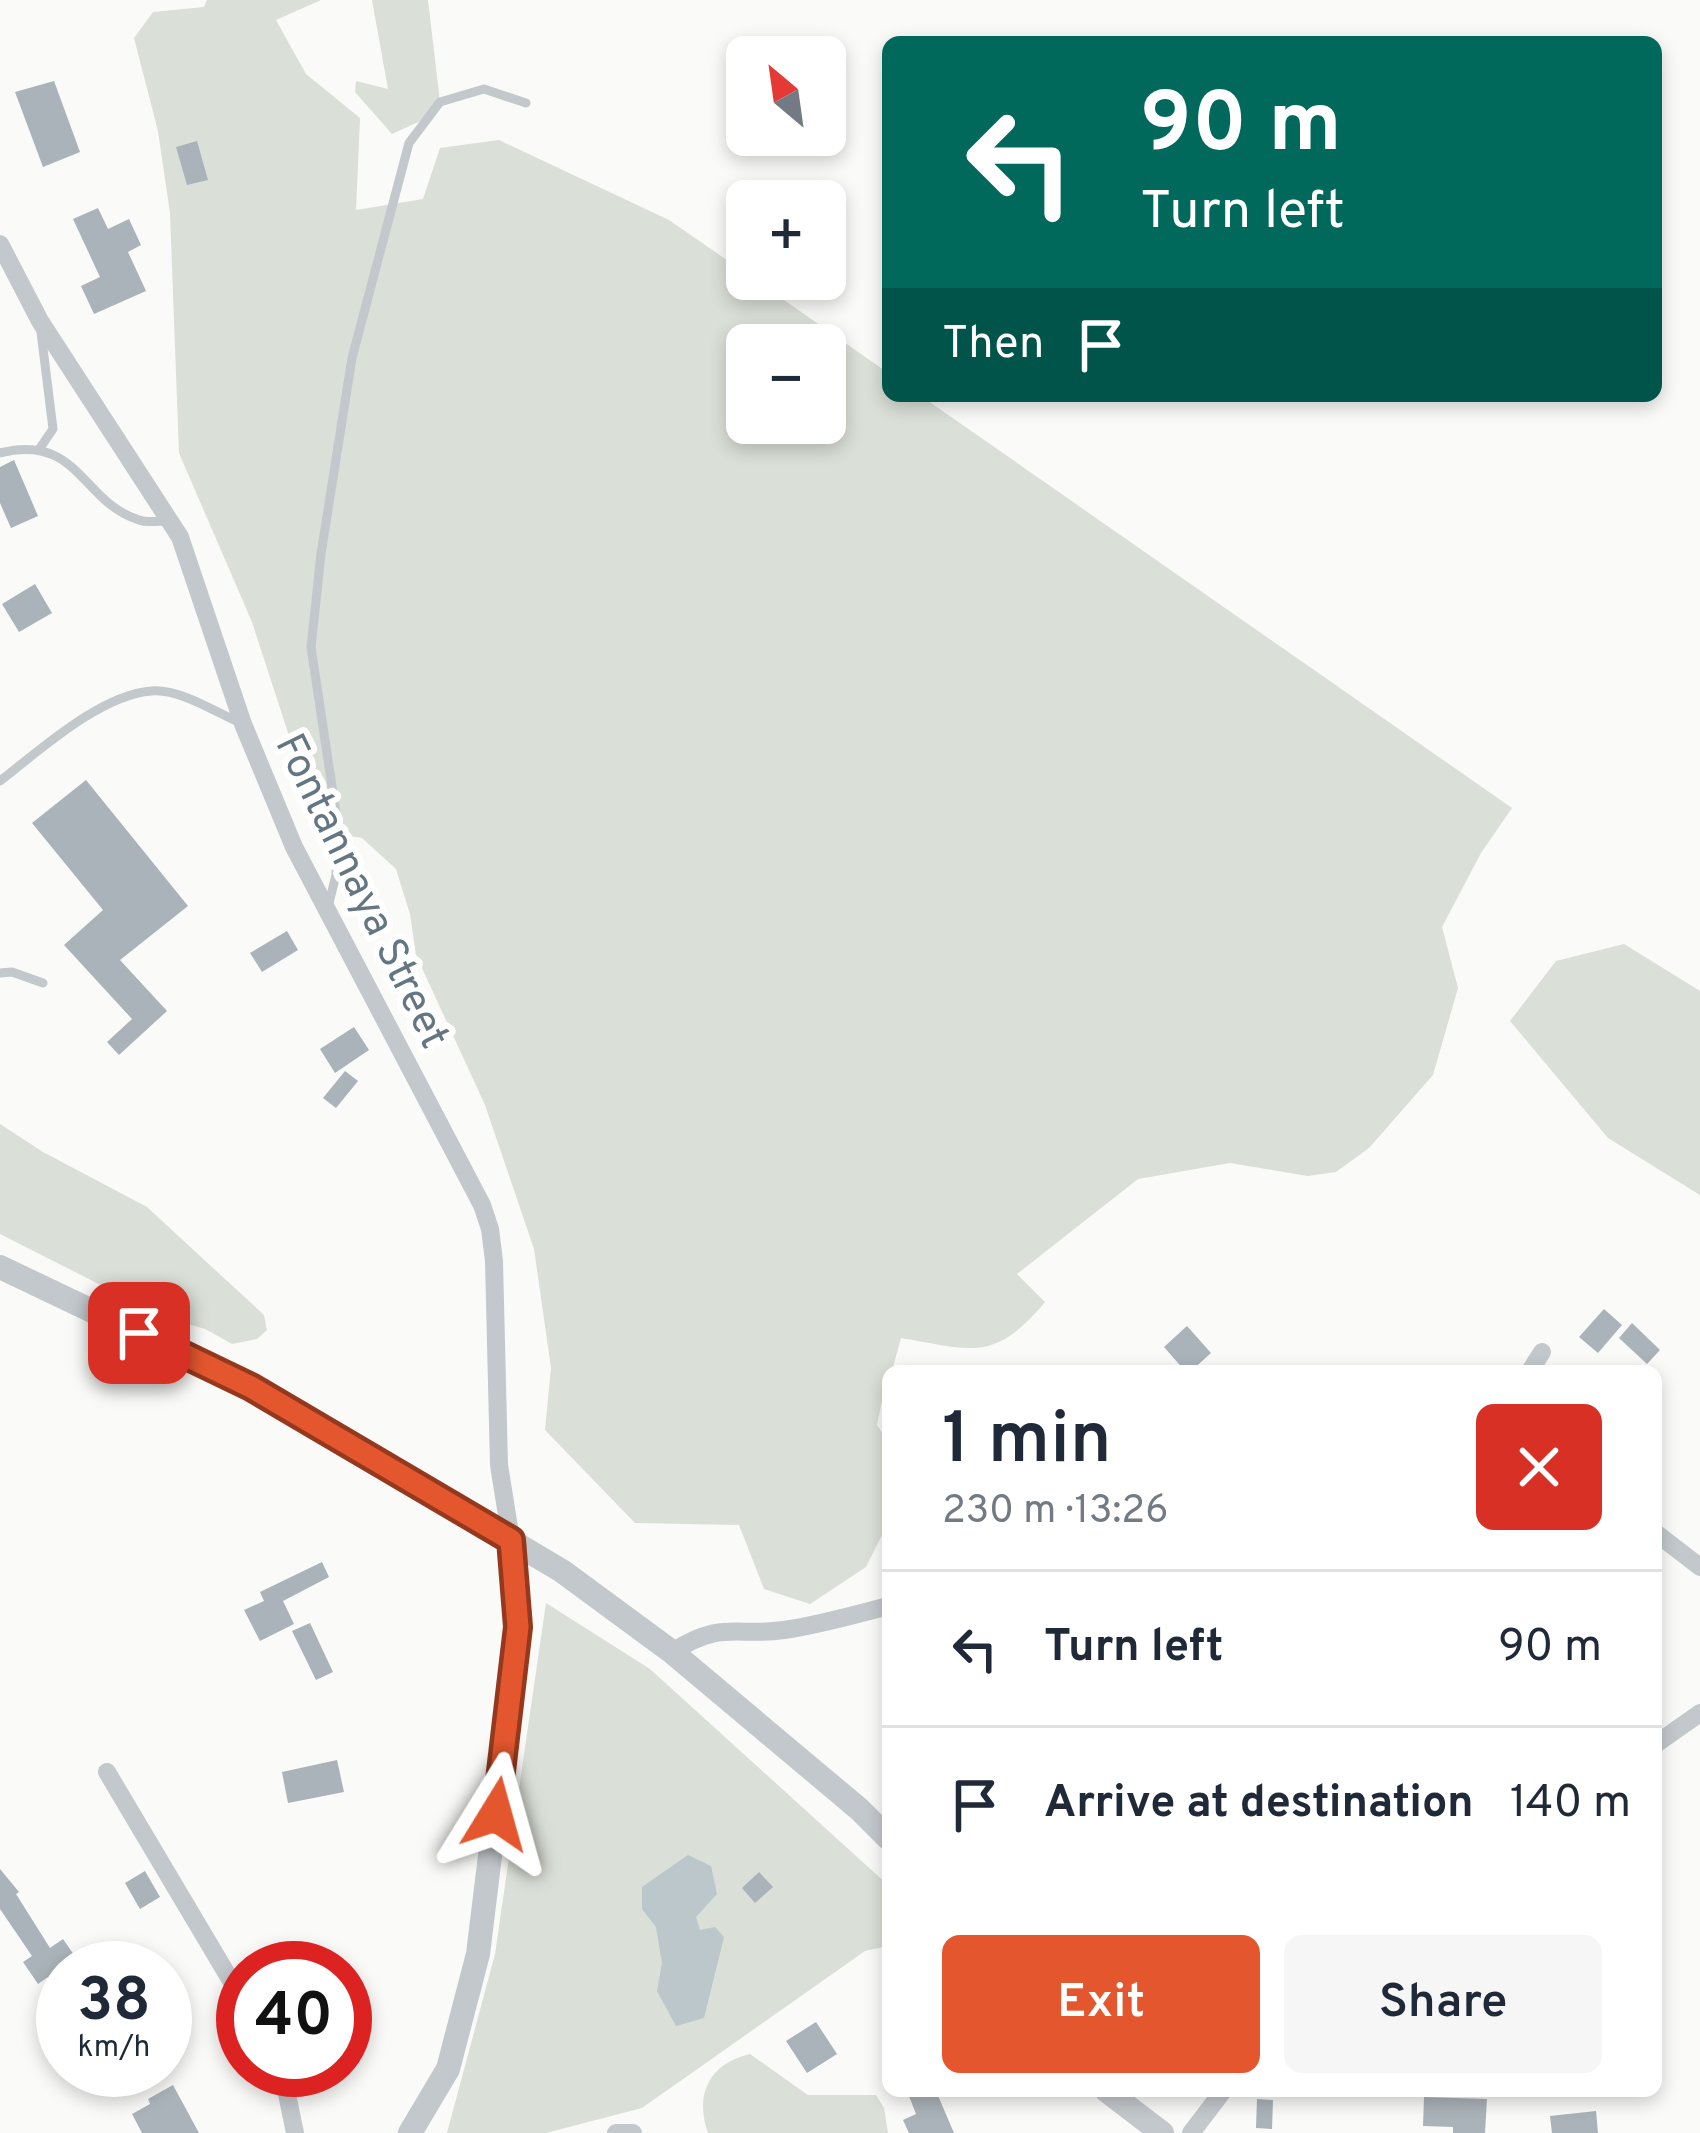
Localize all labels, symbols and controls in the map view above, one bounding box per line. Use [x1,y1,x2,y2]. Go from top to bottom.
north arrow [726,36,846,156]
map controls [726,36,846,444]
text: 90 m [1140,75,1342,181]
icon: left [942,84,1098,240]
text: Turn left [1140,179,1345,248]
button: + [726,180,846,300]
icon: arrive [1068,312,1134,378]
text: Then [942,317,1044,374]
button: − [726,324,846,444]
street label: Fontannaya Street [261,726,459,1058]
pin [88,1282,190,1384]
icon: arrive [106,1300,172,1366]
text: 1 min [942,1397,1112,1489]
button: close [1476,1404,1602,1530]
text: 230 m · 13:26 [942,1488,1168,1537]
icon: left [942,1616,1008,1682]
text: Turn left [1044,1620,1223,1677]
text: 90 m [1498,1620,1602,1677]
position arrow [433,1751,559,1877]
icon: arrive [942,1772,1008,1838]
text: Arrive at destination [1044,1776,1474,1833]
text: 140 m [1510,1776,1631,1833]
button: Exit [942,1935,1260,2073]
button: Share [1284,1935,1602,2073]
speed limit sign: 40 [216,1941,372,2097]
text: 38 [77,1966,151,2042]
text: km/h [78,2030,150,2067]

